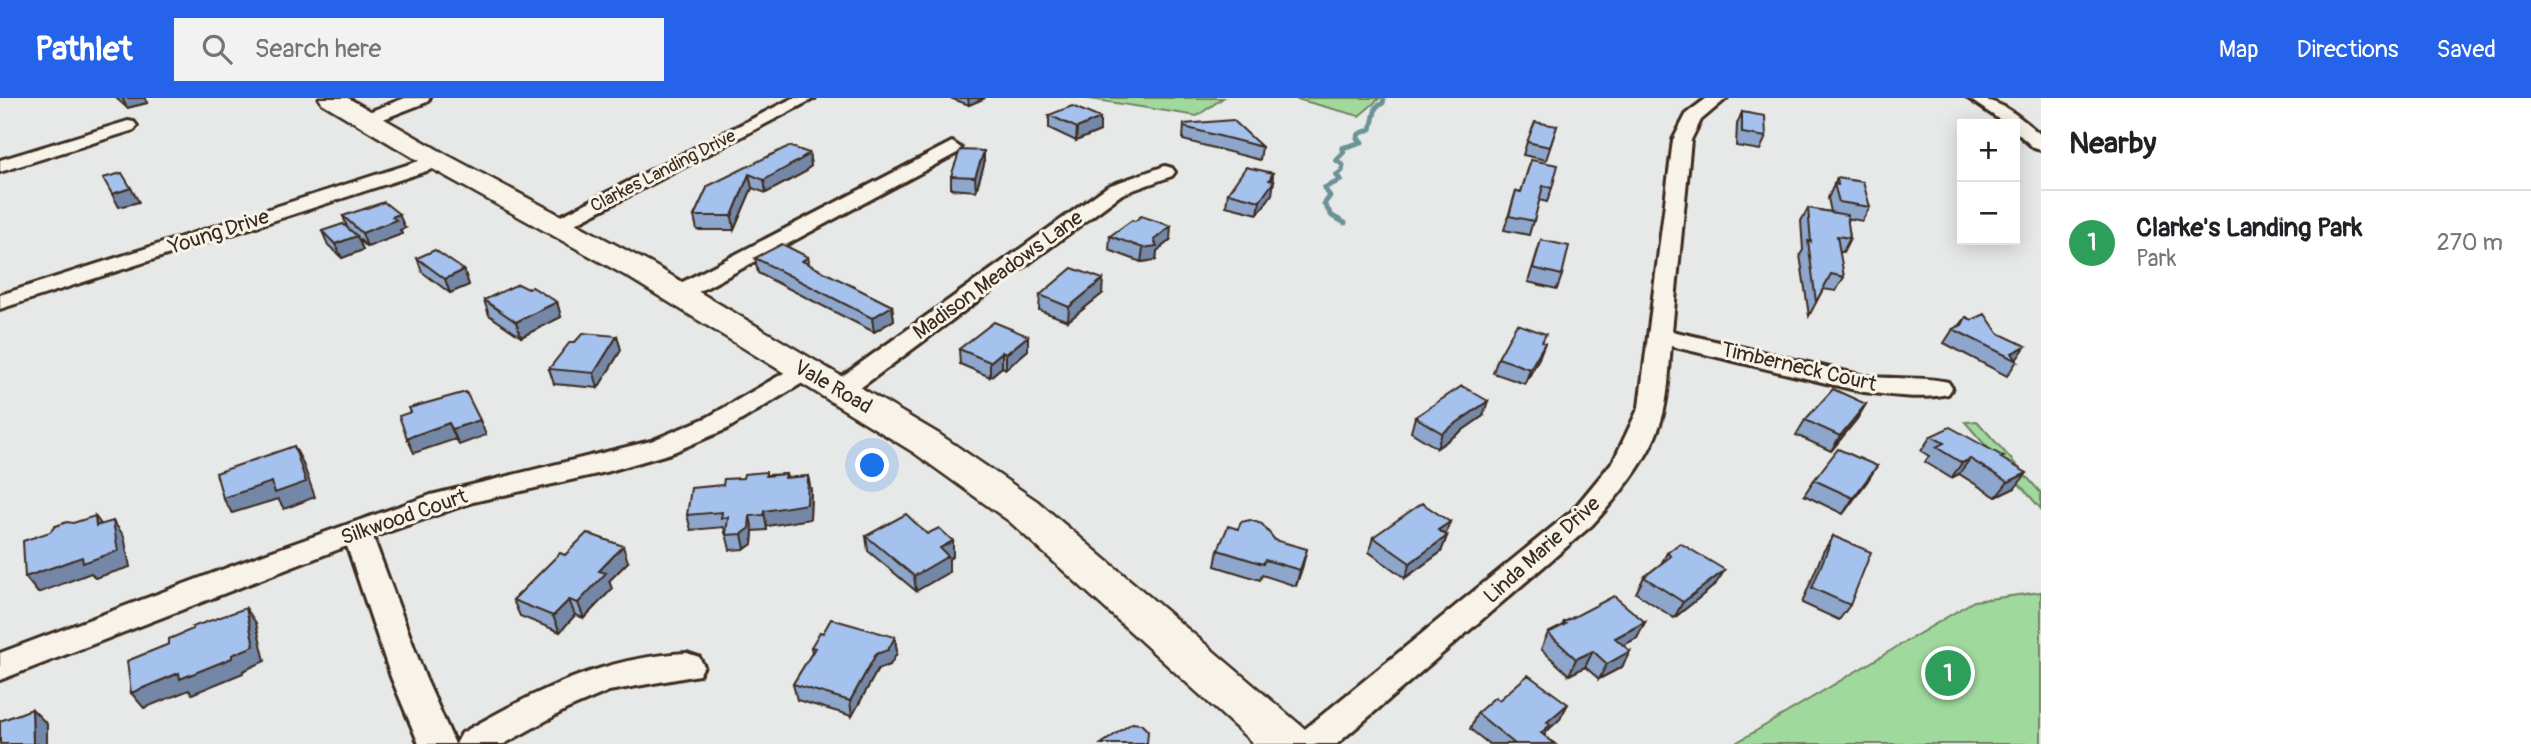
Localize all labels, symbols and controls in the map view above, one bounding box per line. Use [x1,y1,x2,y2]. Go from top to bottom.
search box [174,18,664,81]
text: Pathlet [35,29,132,70]
icon: search [198,30,236,68]
text: Search here [254,33,381,65]
text: Map [2219,35,2259,64]
text: Directions [2297,35,2398,64]
text: Saved [2436,35,2496,64]
map controls [1957,119,2020,245]
button: + [1957,119,2020,182]
street label: Clarkes Landing Drive [586,124,740,218]
text: Nearby [2069,125,2156,162]
button: − [1957,182,2020,245]
street label: Young Drive [164,203,273,261]
street label: Madison Meadows Lane [908,204,1089,346]
text: Clarke's Landing Park [2136,212,2362,244]
text: 1 [2088,228,2097,257]
text: 270 m [2437,228,2503,257]
text: Park [2136,244,2176,273]
street label: Timberneck Court [1719,336,1880,398]
street label: Vale Road [789,354,877,420]
your location [855,448,889,482]
street label: Silkwood Court [337,483,471,551]
street label: Linda Marie Drive [1478,490,1606,609]
pin: 1 [1925,647,1971,699]

